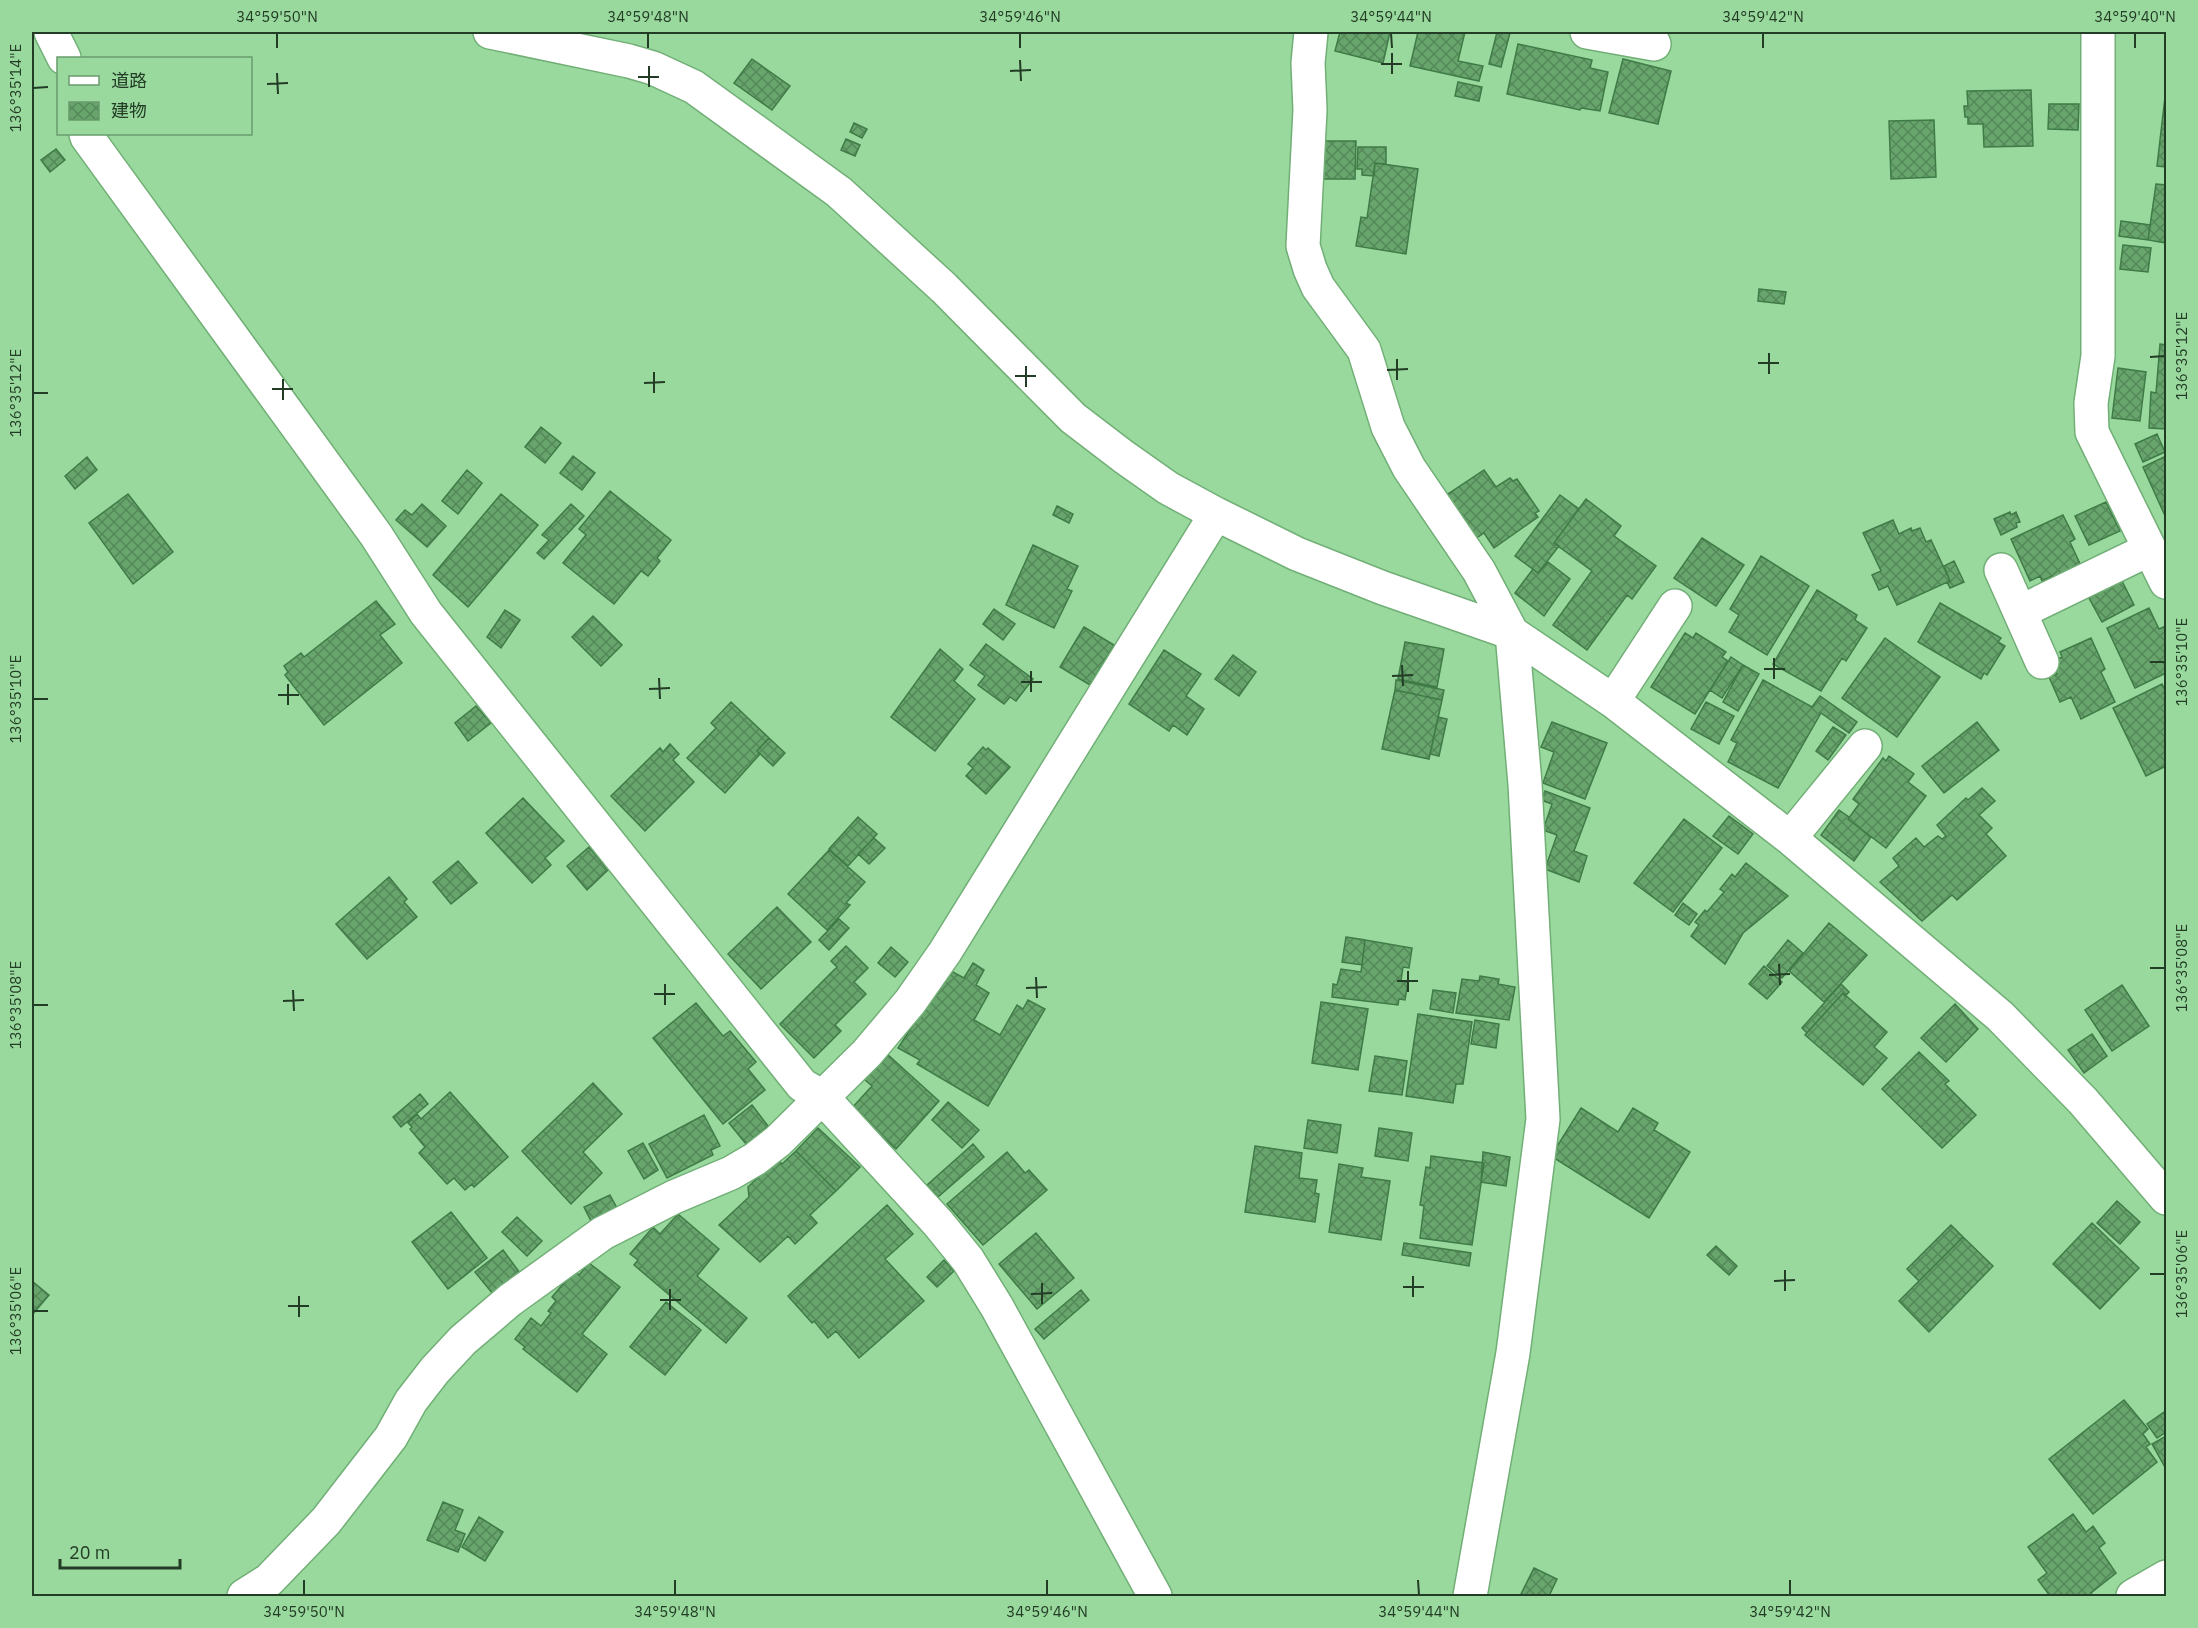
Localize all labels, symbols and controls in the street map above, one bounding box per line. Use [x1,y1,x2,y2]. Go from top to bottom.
text: 34°59'50"N [236,7,318,26]
text: 34°59'48"N [607,7,689,26]
text: 34°59'46"N [979,7,1061,26]
text: 34°59'44"N [1350,7,1432,26]
text: 34°59'42"N [1722,7,1804,26]
text: 34°59'40"N [2094,7,2176,26]
text: 136°35'14"E [6,44,25,132]
legend [57,57,252,135]
text: 道路 [111,69,147,92]
text: 建物 [111,99,147,122]
text: 136°35'12"E [2172,312,2191,400]
text: 136°35'12"E [6,349,25,437]
text: 136°35'10"E [2172,618,2191,706]
text: 136°35'10"E [6,655,25,743]
text: 136°35'08"E [2172,924,2191,1012]
text: 136°35'08"E [6,961,25,1049]
text: 136°35'06"E [2172,1230,2191,1318]
text: 136°35'06"E [6,1267,25,1355]
scale bar [60,1532,180,1570]
text: 20 m [69,1541,111,1564]
text: 34°59'50"N [263,1602,345,1621]
text: 34°59'48"N [634,1602,716,1621]
text: 34°59'46"N [1006,1602,1088,1621]
text: 34°59'44"N [1378,1602,1460,1621]
text: 34°59'42"N [1749,1602,1831,1621]

